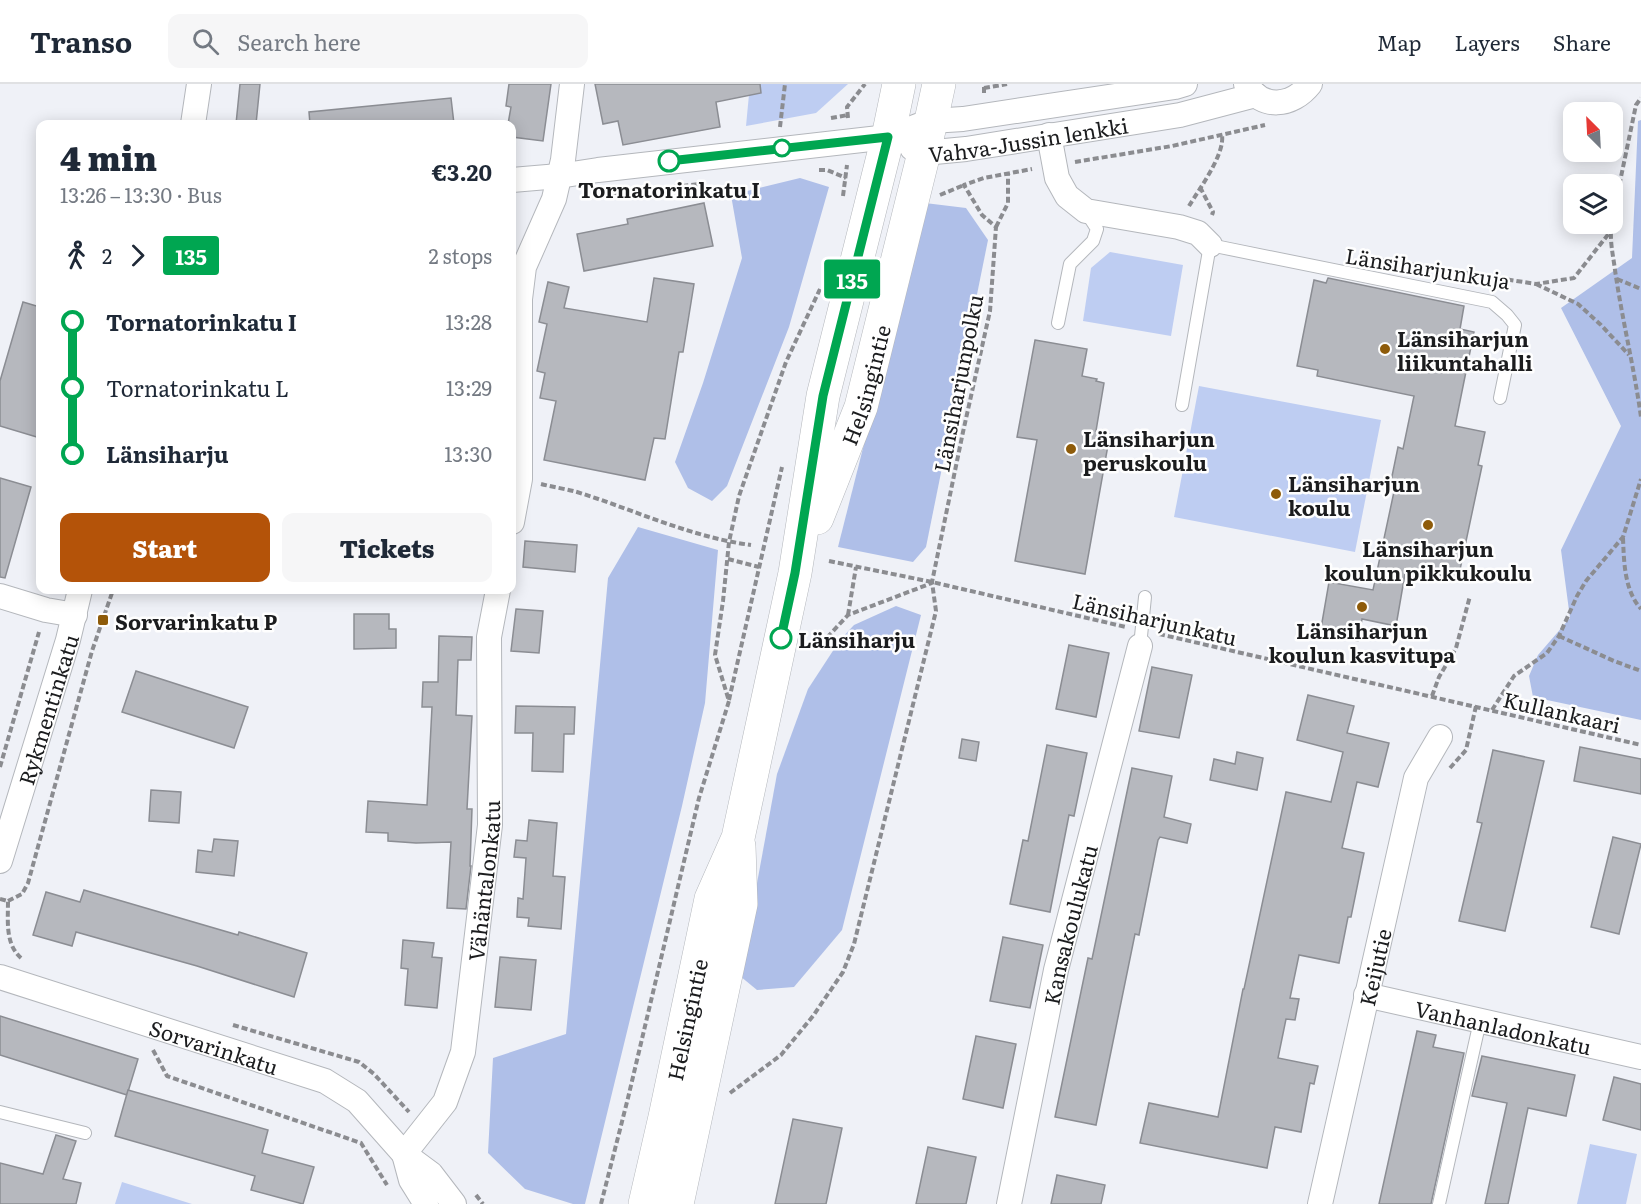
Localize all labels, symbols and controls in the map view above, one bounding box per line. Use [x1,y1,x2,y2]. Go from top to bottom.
search box [168,14,588,68]
text: Transo [30,20,132,62]
icon: search [189,25,222,58]
text: Search here [237,25,361,58]
text: Map [1377,26,1422,57]
text: Layers [1455,26,1520,57]
text: Share [1553,26,1611,57]
north arrow [1563,102,1623,162]
map controls [1563,102,1623,234]
street label: Vahva-Jussin lenkki [927,108,1130,168]
text: 4 min [60,132,157,181]
unlabelled marker [773,139,791,157]
marker: Tornatorinkatu I [658,150,680,172]
text: €3.20 [432,155,492,188]
place label: Tornatorinkatu I [578,173,760,204]
button: layers [1563,174,1623,234]
text: 13:26 – 13:30 · Bus [60,179,222,209]
icon: walk [60,239,93,272]
icon: forward [121,239,154,272]
street label: Länsiharjunkuja [1343,239,1513,295]
text: 2 [102,240,112,270]
text: 135 [175,240,207,271]
text: 2 stops [428,240,492,270]
line badge: 135 [818,260,886,298]
text: 135 [836,264,868,295]
street label: Länsiharjunpolku [925,291,989,475]
text: Tornatorinkatu I [106,305,297,338]
text: 13:28 [445,306,492,336]
street label: Helsingintie [832,321,896,449]
place label: Länsiharjun liikuntahalli [1397,322,1533,377]
marker: Länsiharjun liikuntahalli [1378,342,1392,356]
text: Tornatorinkatu L [106,371,289,404]
text: 13:29 [446,372,492,402]
place label: Länsiharjun peruskoulu [1083,422,1215,477]
text: Länsiharju [106,437,229,470]
text: 13:30 [444,438,492,468]
marker: Länsiharjun peruskoulu [1064,442,1078,456]
place label: Länsiharjun koulu [1288,467,1420,522]
marker: Länsiharjun koulu [1269,487,1283,501]
button: Start [60,513,270,582]
button: Tickets [282,513,492,582]
marker: Länsiharjun koulun pikkukoulu [1421,518,1435,532]
place label: Länsiharjun koulun pikkukoulu [1324,532,1532,587]
street label: Länsiharjunkatu [1070,584,1240,652]
marker: Länsiharjun koulun kasvitupa [1355,600,1369,614]
place label: Sorvarinkatu P [115,605,277,636]
marker: Sorvarinkatu P [96,613,110,627]
place label: Länsiharjun koulun kasvitupa [1269,614,1456,669]
place label: Länsiharju [798,623,915,654]
marker: Länsiharju [770,627,792,649]
street label: Rykmentinkatu [9,630,85,788]
street label: Kullankaari [1500,682,1624,740]
street label: Vähäntalonkatu [458,800,506,963]
street label: Kansakoulukatu [1034,841,1104,1007]
street label: Keijutie [1350,925,1397,1009]
street label: Helsingintie [658,956,714,1083]
street label: Vanhanladonkatu [1412,991,1595,1061]
street label: Sorvarinkatu [146,1010,283,1081]

